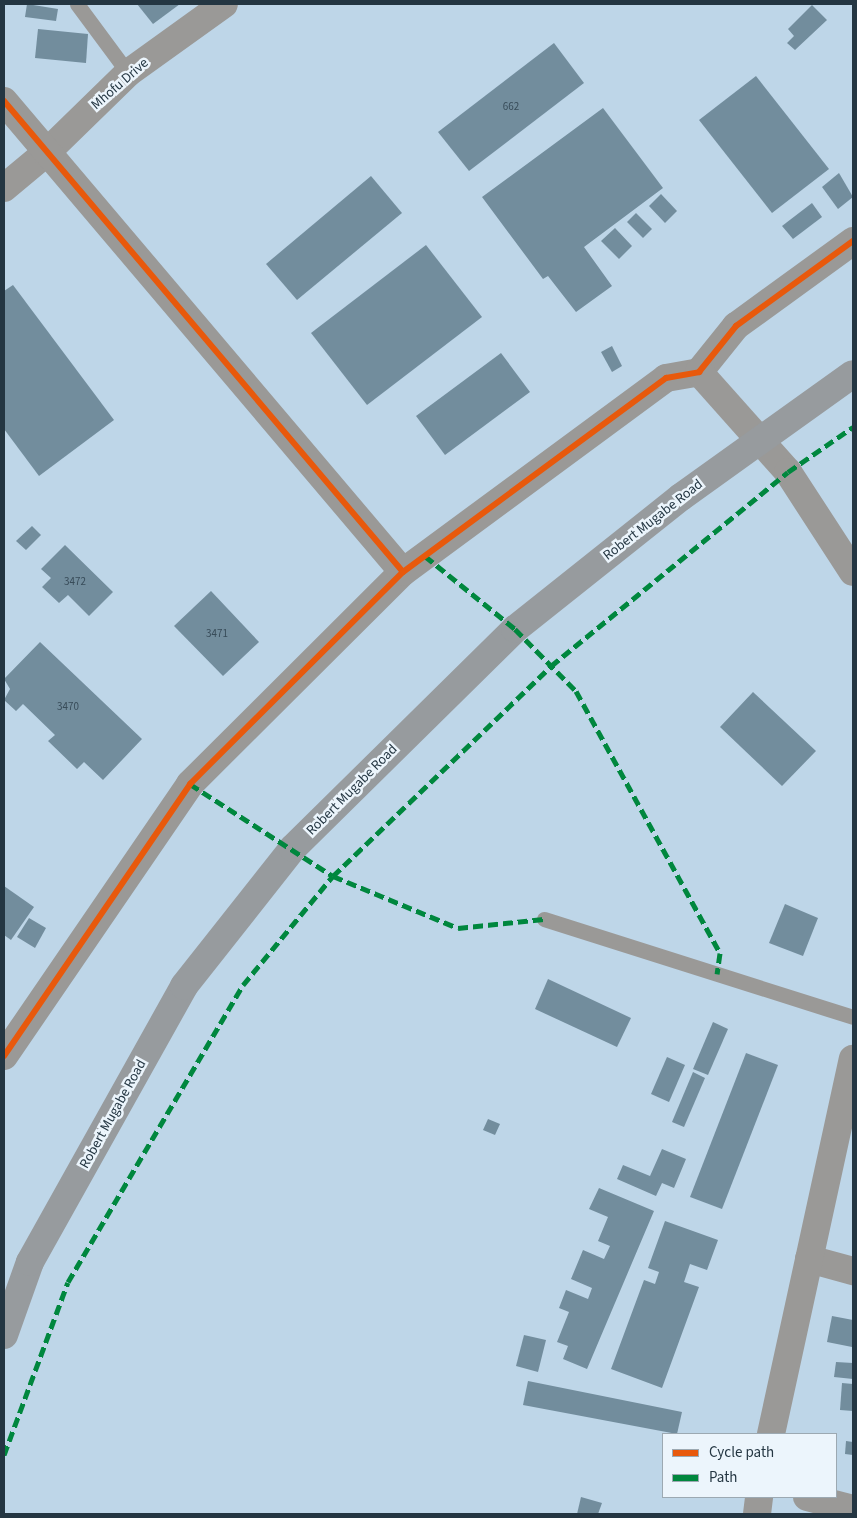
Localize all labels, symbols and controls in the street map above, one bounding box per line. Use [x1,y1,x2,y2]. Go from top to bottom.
street label: Mhofu Drive [88,55,152,113]
house number: 662 [503,100,519,114]
street label: Robert Mugabe Road [600,476,706,564]
house number: 3472 [64,575,86,589]
house number: 3471 [206,627,228,641]
house number: 3470 [57,700,79,714]
street label: Robert Mugabe Road [303,741,401,839]
street label: Robert Mugabe Road [76,1057,150,1171]
legend [662,1433,837,1498]
text: Cycle path [709,1442,774,1463]
text: Path [709,1467,737,1488]

